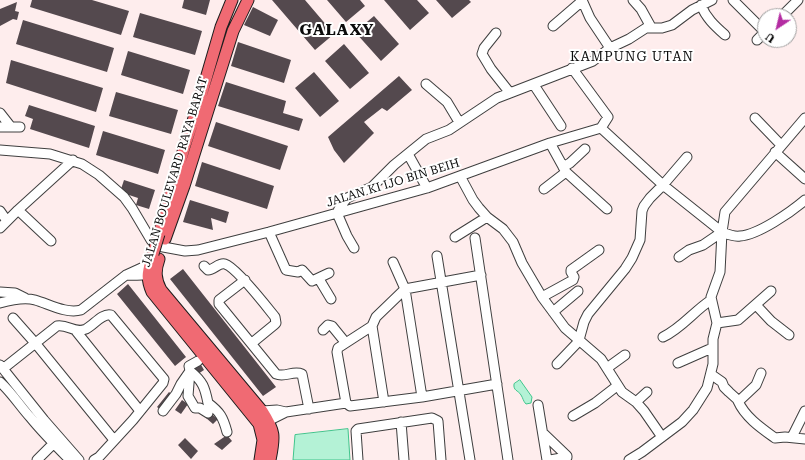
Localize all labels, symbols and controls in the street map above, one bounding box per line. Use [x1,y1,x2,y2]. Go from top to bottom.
north arrow [757,8,797,48]
district label: GALAXY [300,20,374,40]
text: U [763,30,778,45]
district label: KAMPUNG UTAN [570,49,694,65]
street label: JALAN BOULEVARD RAYA BARAT [139,75,211,269]
street label: JALAN KI IJO BIN BEIH [325,156,461,210]

